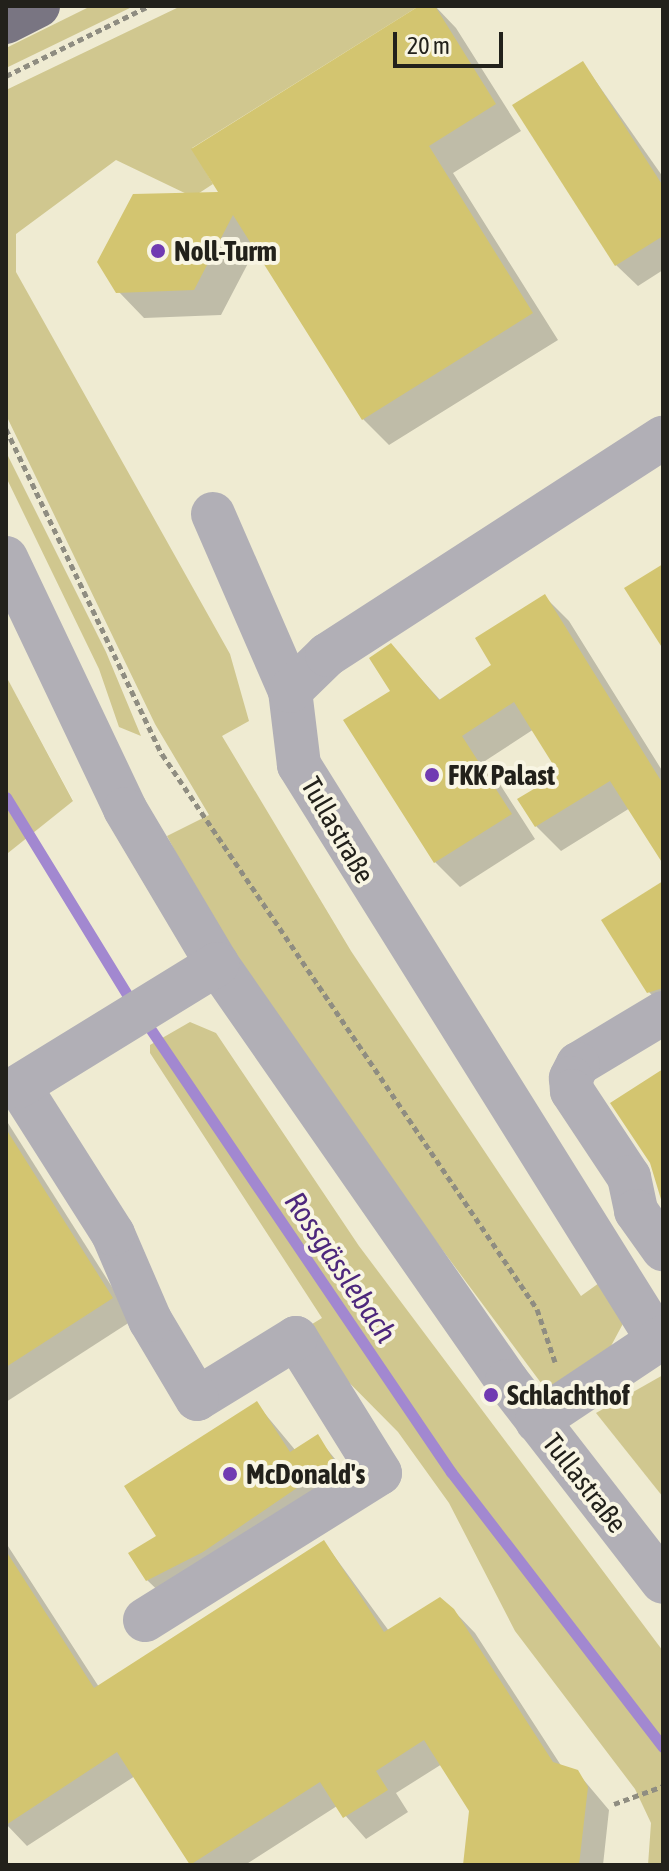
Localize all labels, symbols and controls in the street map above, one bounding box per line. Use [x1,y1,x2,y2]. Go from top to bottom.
scale bar [397,16,507,66]
text: 20 m [407,32,450,59]
place label: Noll-Turm [174,234,277,268]
marker: Noll-Turm [149,242,167,260]
place label: FKK Palast [448,758,555,792]
marker: FKK Palast [423,766,441,784]
street label: Tullastraße [294,771,382,889]
water label: Rossgässlebach [277,1185,405,1349]
place label: Schlachthof [507,1378,630,1412]
marker: Schlachthof [482,1386,500,1404]
street label: Tullastraße [536,1427,634,1539]
place label: McDonald's [246,1457,365,1491]
marker: McDonald's [221,1465,239,1483]

